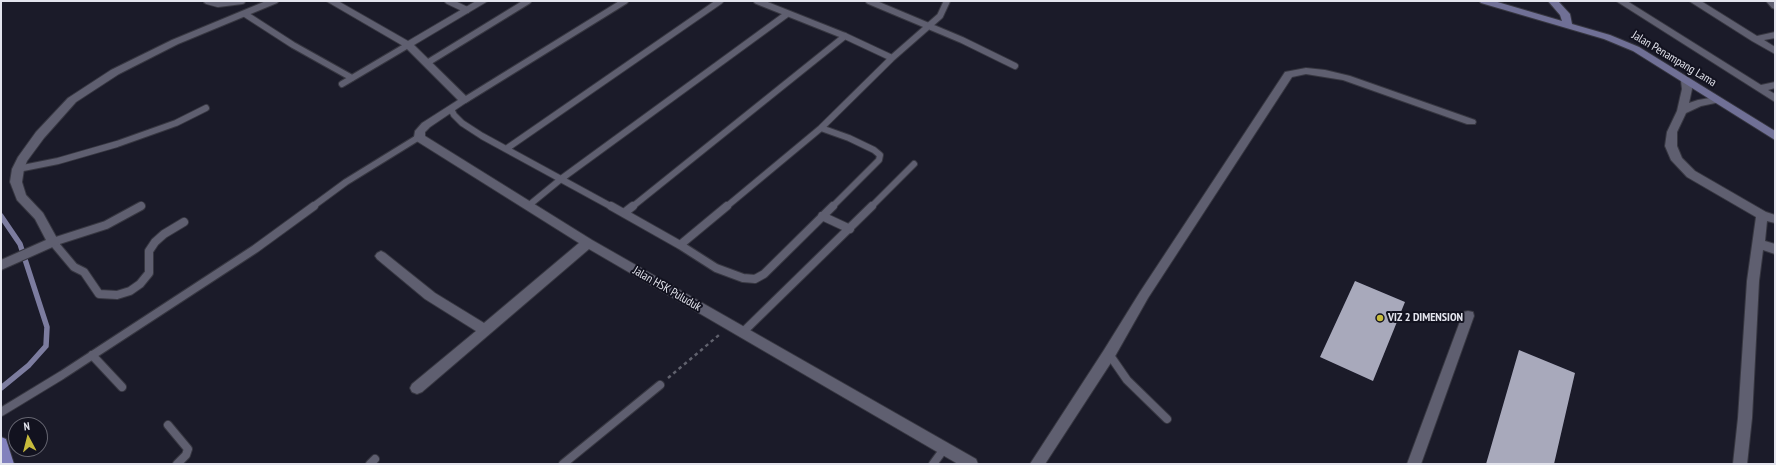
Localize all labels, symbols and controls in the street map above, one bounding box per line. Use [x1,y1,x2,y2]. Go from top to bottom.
street label: Jalan Penampang Lama [1629,28,1719,90]
street label: Jalan HSK Puluduk [630,264,704,314]
place label: VIZ 2 DIMENSION [1388,311,1463,325]
marker: VIZ 2 DIMENSION [1375,313,1385,323]
north arrow [8,417,48,457]
text: N [23,419,30,433]

